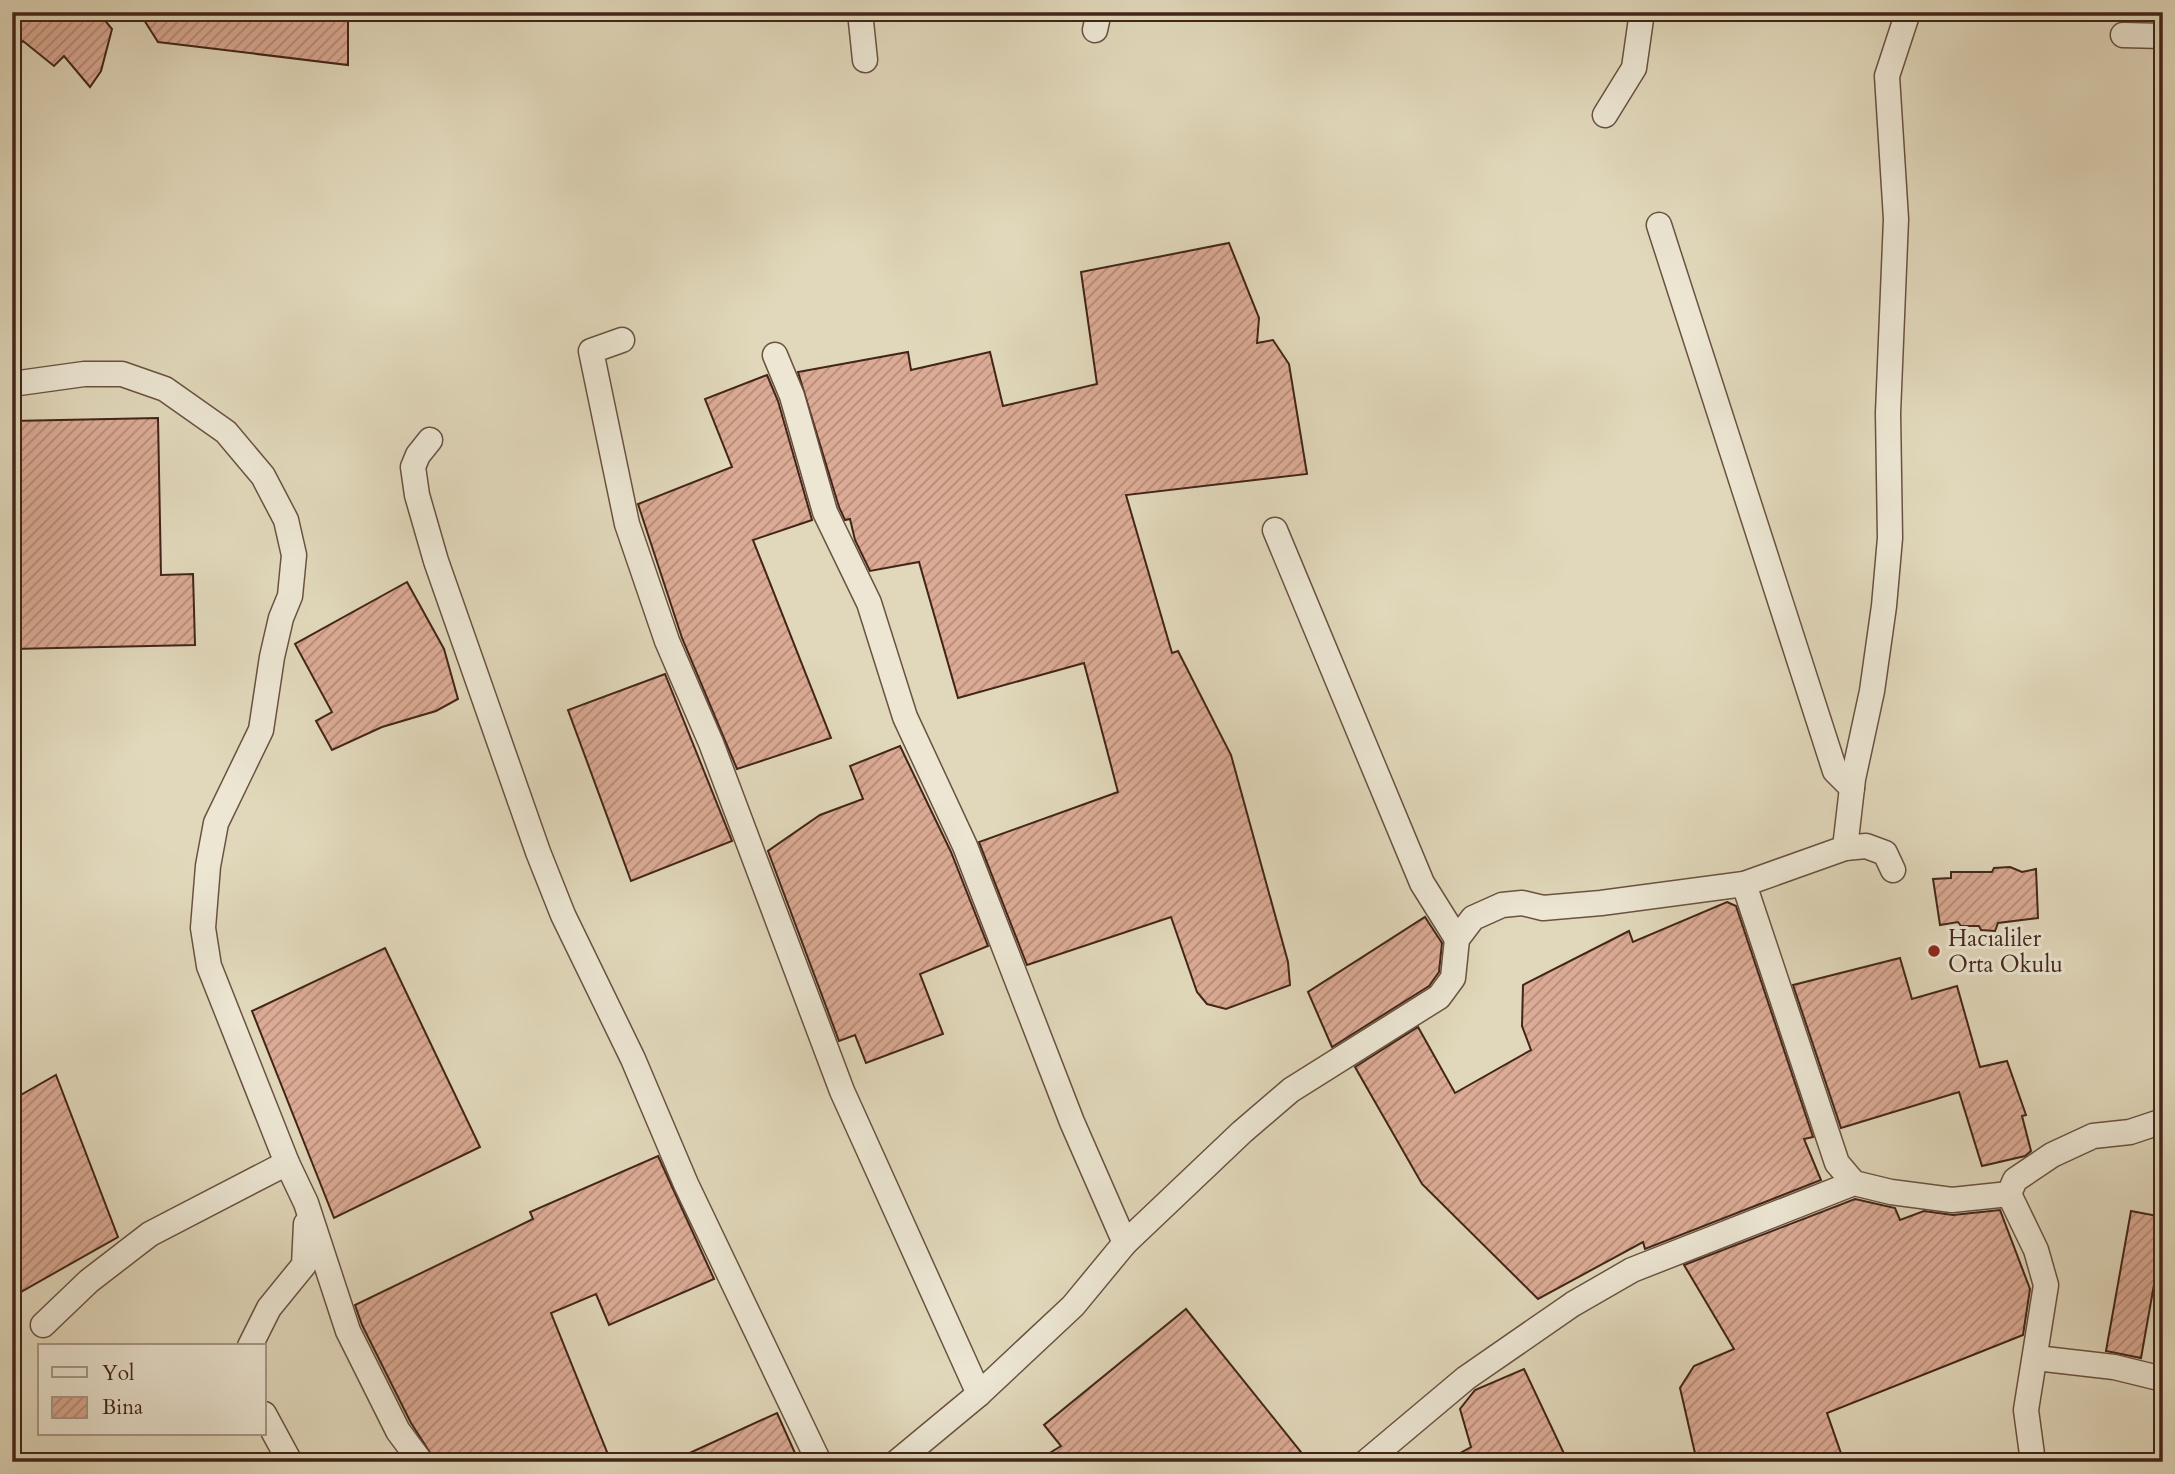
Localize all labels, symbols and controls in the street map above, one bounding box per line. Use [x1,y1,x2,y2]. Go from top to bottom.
place label: Hacıaliler Orta Okulu [1948,923,2063,980]
marker: Hacıaliler Orta Okulu [1926,943,1942,959]
legend [38,1344,266,1436]
text: Yol [102,1359,134,1388]
text: Bina [102,1393,143,1422]

